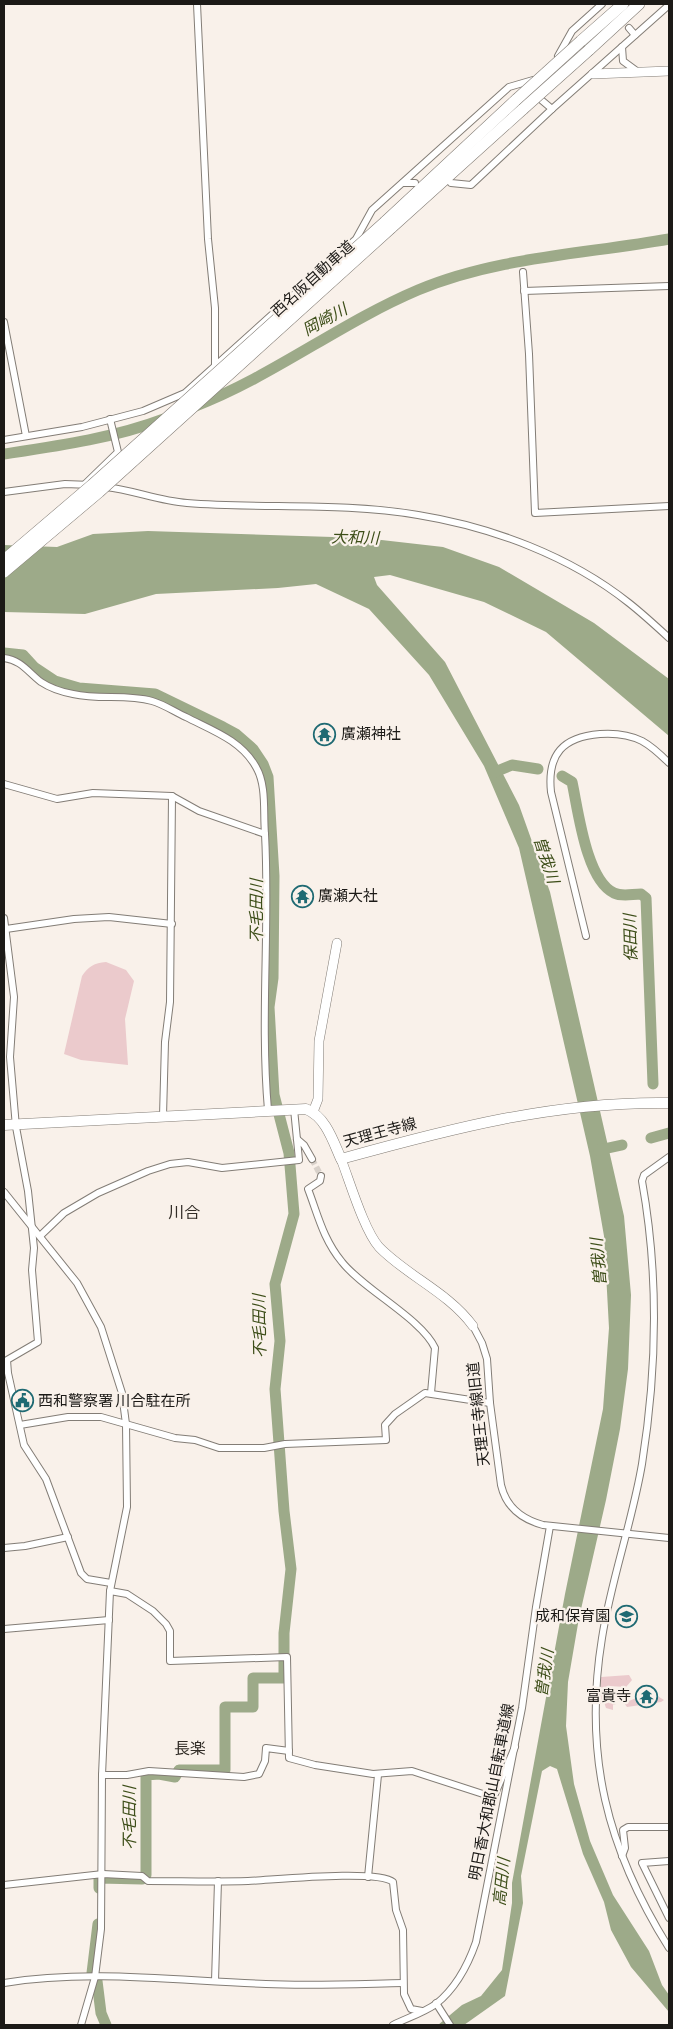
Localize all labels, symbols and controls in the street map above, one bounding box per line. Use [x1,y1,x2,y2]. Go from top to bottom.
street label: 西名阪自動車道 [268,238,357,320]
water label: 岡崎川 [300,300,352,339]
water label: 大和川 [331,529,381,546]
temple icon: 廣瀬神社 [313,722,337,746]
place label: 廣瀬神社 [341,726,401,742]
water label: 曽我川 [531,834,563,887]
water label: 不毛田川 [248,877,265,943]
temple icon: 廣瀬大社 [290,884,314,908]
place label: 廣瀬大社 [318,888,378,904]
water label: 保田川 [621,912,640,962]
street label: 天理王寺線 [342,1115,418,1150]
district label: 川合 [168,1204,200,1221]
water label: 曽我川 [588,1235,609,1287]
water label: 不毛田川 [250,1292,269,1358]
street label: 天理王寺線旧道 [465,1361,492,1467]
public building icon: 西和警察署 川合駐在所 [10,1389,34,1413]
place label: 西和警察署 川合駐在所 [38,1393,190,1409]
school or university icon: 成和保育園 [614,1604,638,1628]
place label: 成和保育園 [535,1608,610,1624]
water label: 曽我川 [533,1646,557,1698]
temple icon: 富貴寺 [635,1684,659,1708]
place label: 富貴寺 [586,1688,631,1704]
street label: 明日香大和郡山自転車道線 [466,1702,517,1882]
district label: 長楽 [174,1740,206,1757]
water label: 不毛田川 [121,1784,138,1850]
water label: 高田川 [491,1855,513,1907]

